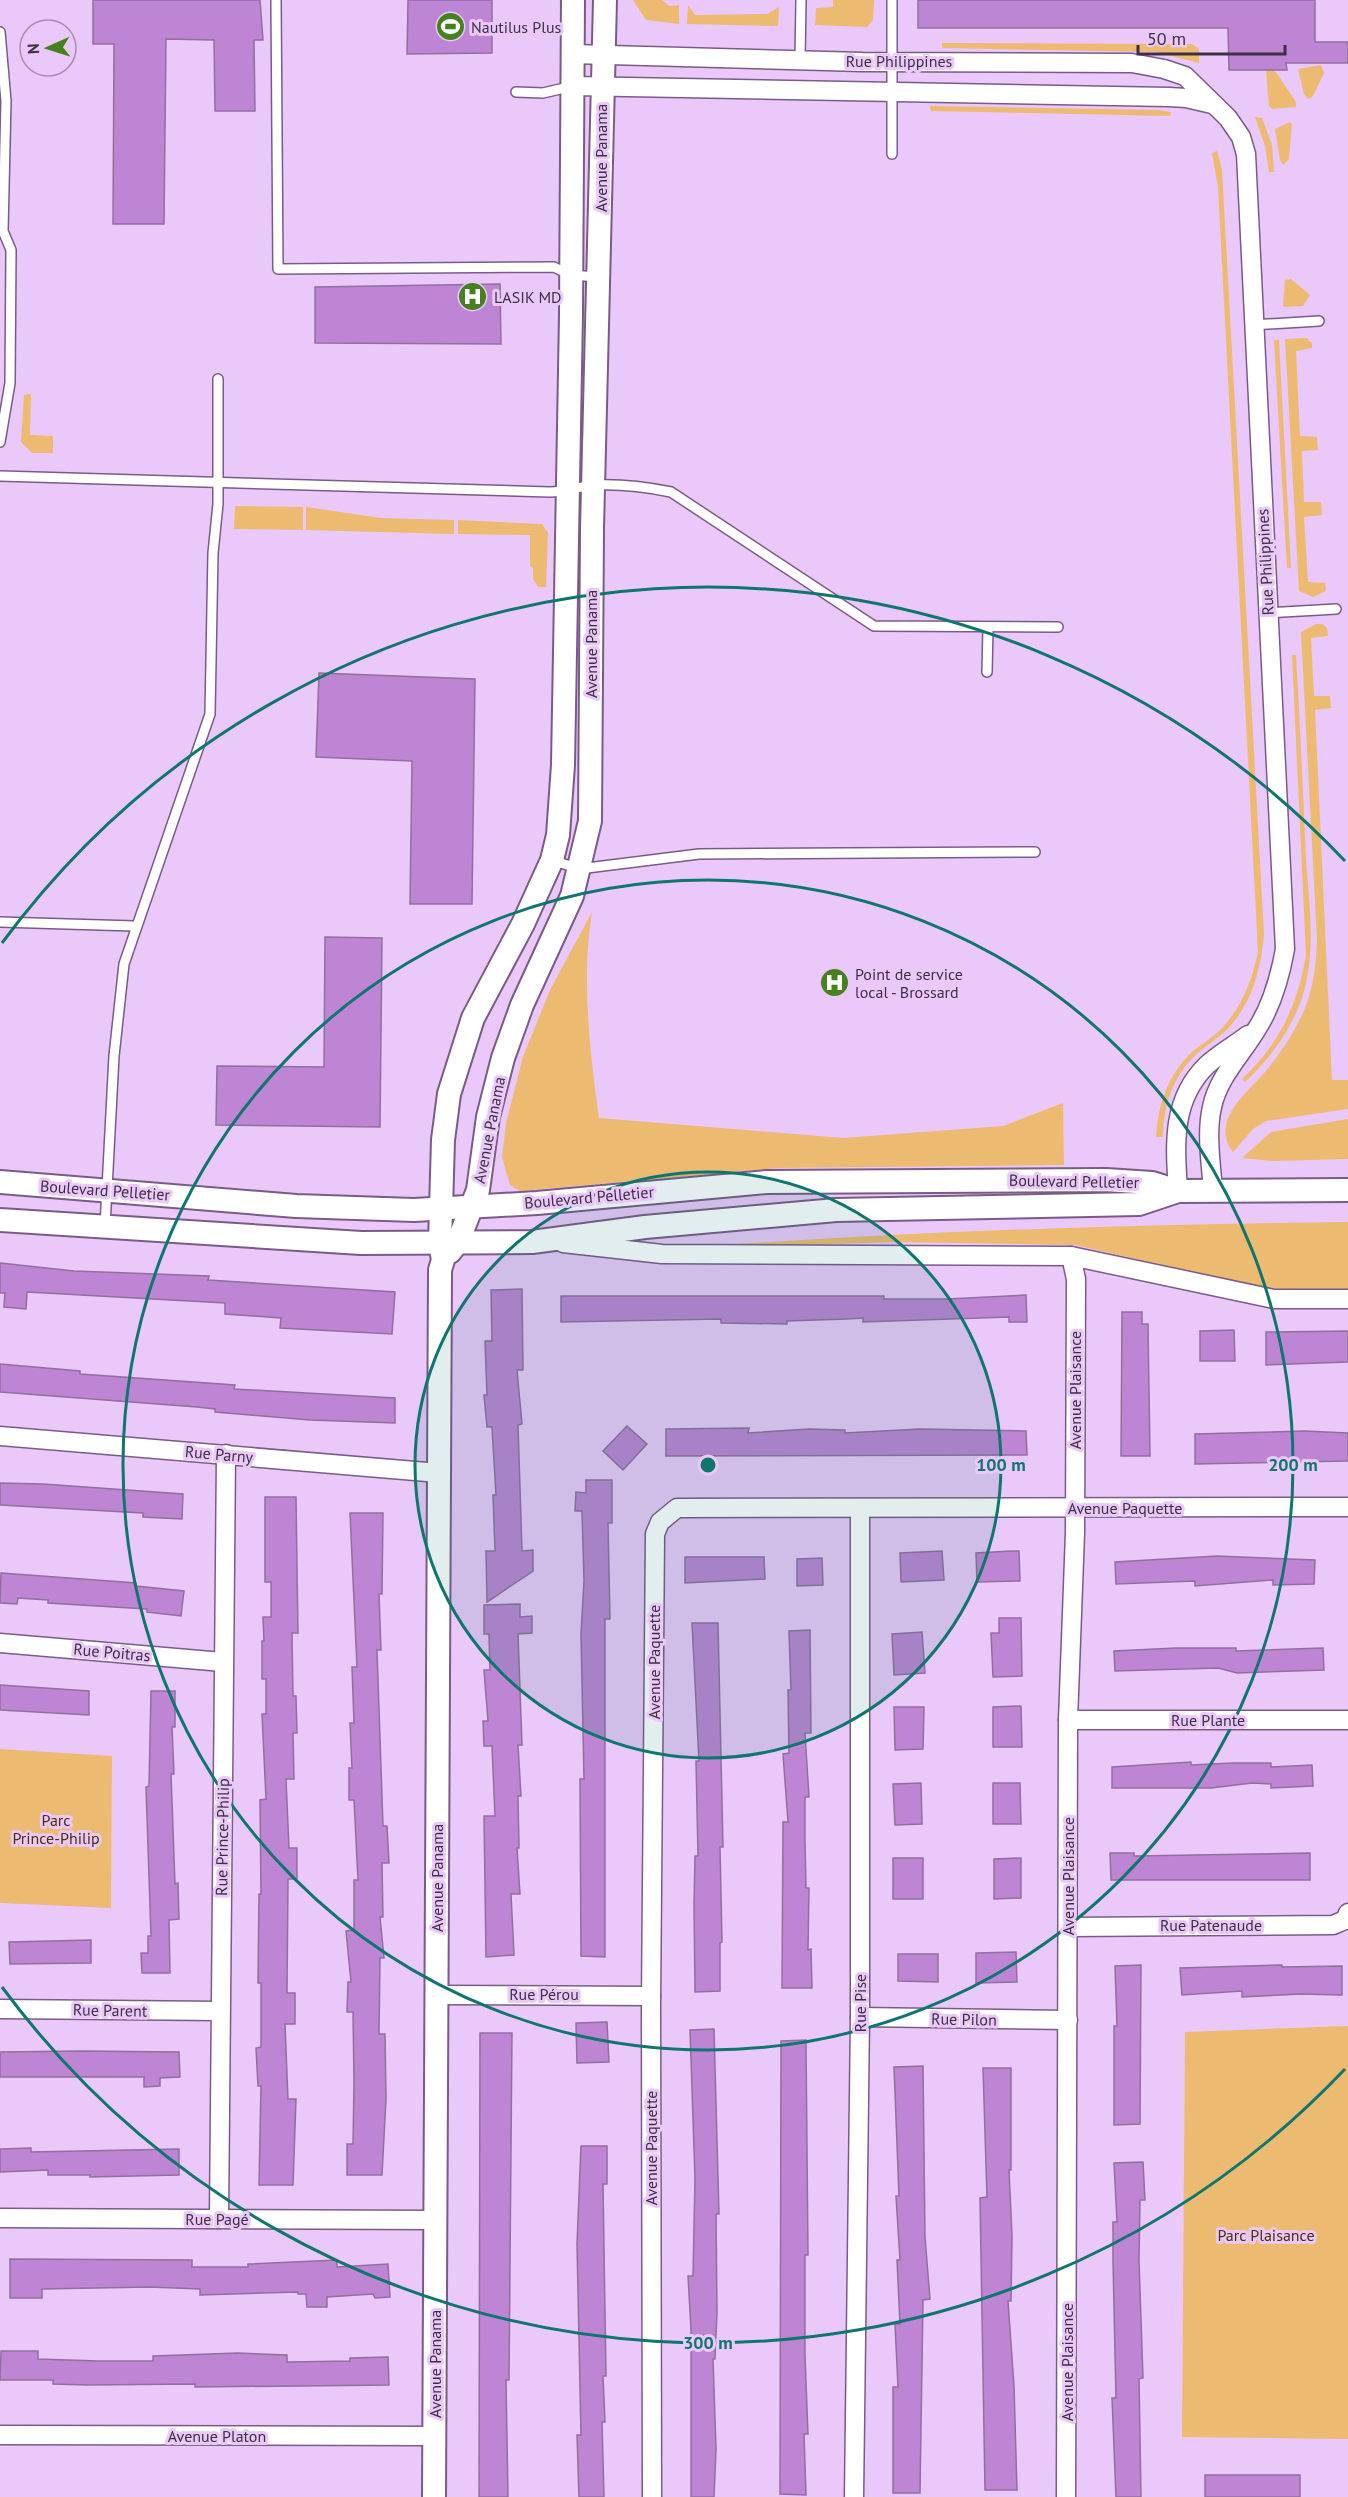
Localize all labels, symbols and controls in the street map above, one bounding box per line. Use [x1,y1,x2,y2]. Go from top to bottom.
sports icon: Nautilus Plus [434,11,466,43]
place label: Nautilus Plus [471,17,562,37]
north arrow [18,18,78,78]
scale bar [1138,18,1285,56]
text: 50 m [1147,27,1186,50]
text: N [23,43,43,55]
street label: Rue Philippines [846,51,953,71]
street label: Avenue Panama [591,104,611,212]
hospital icon: LASIK MD [457,281,489,313]
place label: LASIK MD [494,287,562,307]
street label: Rue Philippines [1252,508,1278,616]
street label: Avenue Panama [581,590,601,698]
place label: Point de service local - Brossard [855,964,963,1002]
hospital icon: Point de service local - Brossard [818,967,850,999]
street label: Avenue Panama [469,1075,509,1185]
street label: Boulevard Pelletier [1009,1170,1140,1192]
street label: Boulevard Pelletier [39,1175,171,1205]
street label: Boulevard Pelletier [523,1181,655,1213]
street label: Avenue Plaisance [1065,1331,1085,1449]
street label: Rue Parny [184,1441,254,1467]
text: 100 m [976,1453,1026,1476]
text: 200 m [1268,1453,1318,1476]
centre of rings [698,1455,718,1475]
street label: Avenue Paquette [1068,1498,1182,1518]
street label: Avenue Paquette [644,1605,664,1719]
street label: Rue Poitras [73,1639,152,1665]
street label: Rue Plante [1171,1710,1245,1730]
street label: Rue Prince-Philip [211,1778,233,1896]
park label: Parc Prince-Philip [12,1810,100,1848]
street label: Avenue Plaisance [1058,1817,1078,1935]
street label: Avenue Panama [427,1824,447,1932]
street label: Rue Patenaude [1160,1915,1262,1935]
street label: Rue Pise [850,1974,870,2032]
street label: Rue Pérou [509,1984,579,2004]
street label: Rue Parent [73,1999,148,2021]
street label: Rue Pilon [931,2008,997,2030]
street label: Avenue Paquette [641,2091,661,2205]
street label: Rue Pagé [185,2209,249,2229]
park label: Parc Plaisance [1217,2225,1315,2245]
street label: Avenue Plaisance [1057,2303,1077,2421]
street label: Avenue Panama [425,2310,445,2418]
text: 300 m [683,2331,733,2354]
street label: Avenue Platon [168,2426,266,2446]

